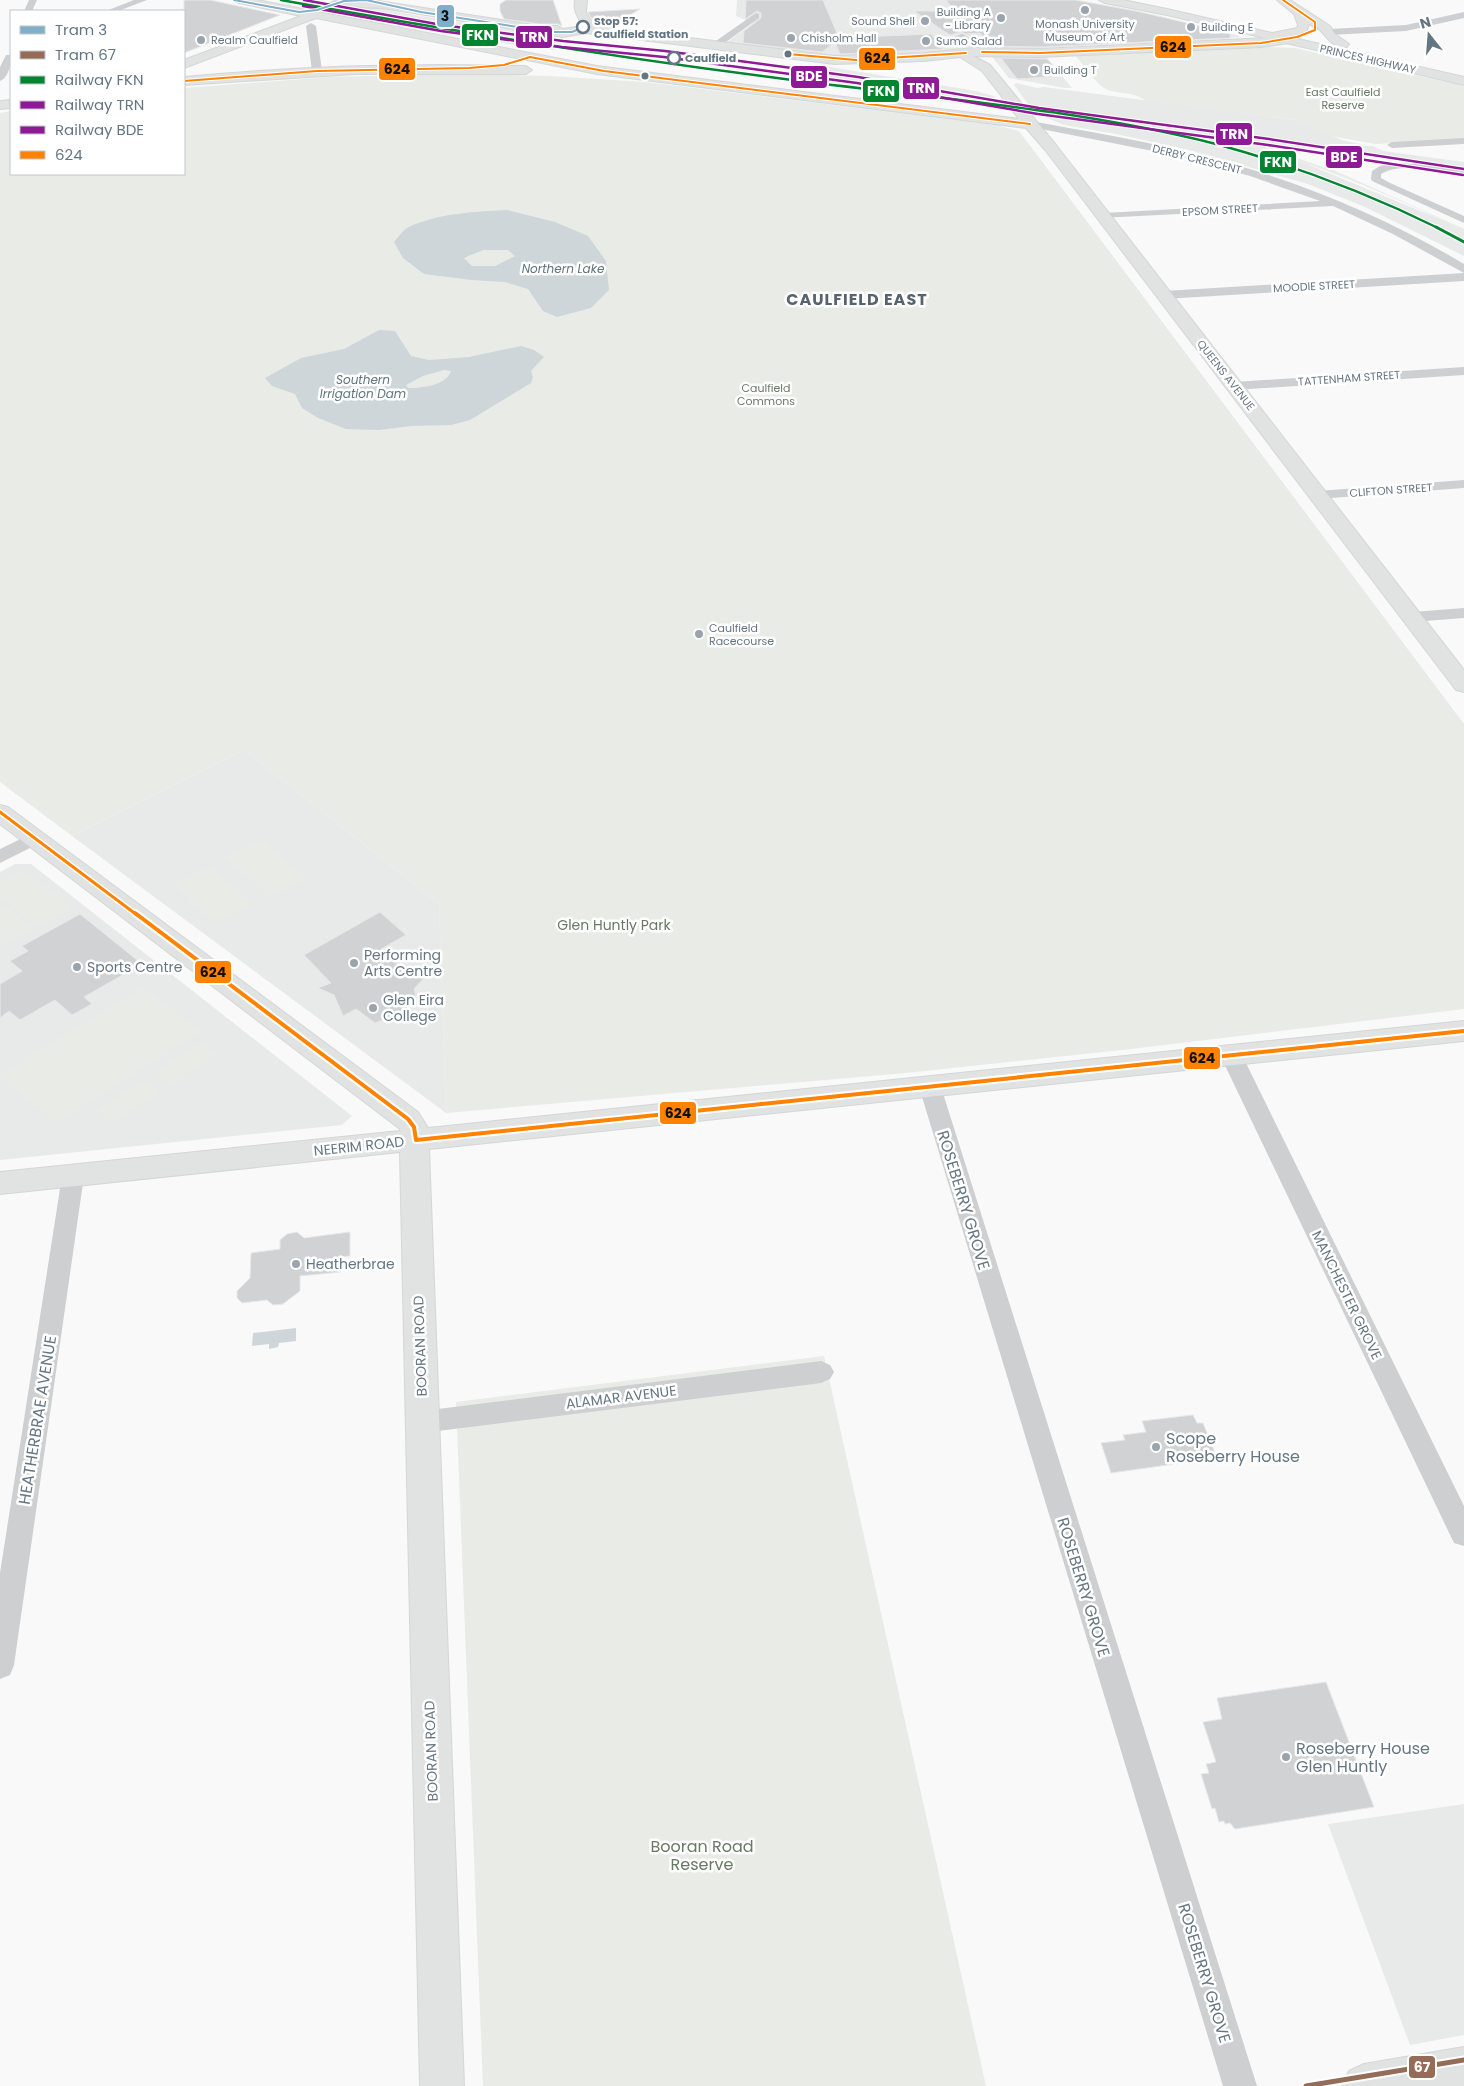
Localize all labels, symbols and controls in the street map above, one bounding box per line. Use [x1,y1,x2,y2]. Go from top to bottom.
line badge: 3 [436,4,455,28]
place label: Building A - Library [937,4,992,33]
marker: Monash University Museum of Art [1079,4,1091,16]
text: 3 [441,6,449,26]
legend [10,10,185,175]
north arrow [1404,10,1454,60]
text: N [1417,11,1433,34]
marker: Building A - Library [995,12,1007,24]
place label: Stop 57: Caulfield Station [594,13,688,42]
place label: Sound Shell [851,13,915,29]
marker: Sound Shell [919,15,931,27]
place label: Monash University Museum of Art [1035,16,1136,45]
text: Tram 3 [55,19,107,40]
place label: Building E [1201,19,1253,35]
marker: Stop 57: Caulfield Station [576,20,590,34]
marker: Building E [1185,21,1197,33]
line badge: FKN [461,23,499,47]
text: FKN [466,25,494,45]
line badge: TRN [515,25,553,49]
text: TRN [520,27,548,47]
place label: Chisholm Hall [801,30,877,46]
place label: Realm Caulfield [211,32,298,48]
marker: Chisholm Hall [785,32,797,44]
place label: Sumo Salad [936,33,1002,49]
marker: Realm Caulfield [195,34,207,46]
marker: Sumo Salad [920,35,932,47]
line badge: 624 [1154,35,1192,59]
text: 624 [1160,37,1186,57]
street label: PRINCES HIGHWAY [1318,40,1418,78]
text: Tram 67 [55,44,116,65]
line badge: 624 [858,47,896,71]
text: 624 [864,48,890,68]
unlabelled marker [783,49,793,59]
place label: Caulfield [685,50,736,66]
marker: Caulfield [667,51,681,65]
line badge: 624 [378,57,416,81]
text: 624 [384,59,410,79]
place label: Building T [1044,62,1097,78]
marker: Building T [1028,64,1040,76]
line badge: BDE [790,65,828,89]
text: BDE [796,66,822,86]
text: Railway FKN [55,69,144,90]
unlabelled marker [640,71,650,81]
line badge: TRN [902,76,940,100]
text: TRN [907,78,935,98]
line badge: FKN [862,79,900,103]
text: FKN [867,81,895,101]
park label: East Caulfield Reserve [1306,84,1380,113]
text: Railway TRN [55,94,144,115]
text: Railway BDE [55,119,144,140]
line badge: TRN [1215,122,1253,146]
text: TRN [1220,124,1248,144]
street label: DERBY CRESCENT [1151,140,1243,178]
text: 624 [55,144,83,165]
line badge: BDE [1325,145,1363,169]
text: BDE [1331,147,1357,167]
line badge: FKN [1259,150,1297,174]
text: FKN [1264,152,1292,172]
street label: EPSOM STREET [1182,200,1258,220]
water label: Northern Lake [522,260,605,277]
street label: MOODIE STREET [1273,276,1355,296]
district label: CAULFIELD EAST [786,288,928,311]
street label: QUEENS AVENUE [1193,336,1259,414]
street label: TATTENHAM STREET [1297,366,1401,390]
water label: Southern Irrigation Dam [320,371,406,402]
park label: Caulfield Commons [737,380,795,409]
street label: CLIFTON STREET [1349,479,1433,501]
place label: Caulfield Racecourse [709,620,774,649]
marker: Caulfield Racecourse [693,628,705,640]
park label: Glen Huntly Park [557,915,672,935]
place label: Performing Arts Centre [364,945,443,981]
place label: Sports Centre [87,957,183,977]
marker: Performing Arts Centre [348,957,360,969]
line badge: 624 [194,960,232,984]
marker: Sports Centre [71,961,83,973]
text: 624 [200,962,226,982]
place label: Glen Eira College [383,990,444,1026]
marker: Glen Eira College [367,1002,379,1014]
line badge: 624 [1183,1046,1221,1070]
text: 624 [1189,1048,1215,1068]
line badge: 624 [659,1101,697,1125]
text: 624 [665,1103,691,1123]
street label: ROSEBERRY GROVE [931,1128,996,1273]
street label: NEERIM ROAD [313,1131,405,1161]
street label: MANCHESTER GROVE [1307,1227,1387,1363]
place label: Heatherbrae [306,1254,395,1274]
marker: Heatherbrae [290,1258,302,1270]
street label: BOORAN ROAD [408,1295,432,1397]
street label: HEATHERBRAE AVENUE [13,1334,62,1506]
street label: ALAMAR AVENUE [565,1380,677,1414]
place label: Scope Roseberry House [1166,1427,1300,1468]
marker: Scope Roseberry House [1150,1441,1162,1453]
street label: ROSEBERRY GROVE [1051,1515,1116,1660]
street label: BOORAN ROAD [419,1700,443,1802]
place label: Roseberry House Glen Huntly [1296,1737,1430,1778]
marker: Roseberry House Glen Huntly [1280,1751,1292,1763]
park label: Booran Road Reserve [650,1835,754,1876]
street label: ROSEBERRY GROVE [1172,1901,1237,2046]
line badge: 67 [1408,2055,1436,2079]
text: 67 [1414,2057,1431,2077]

